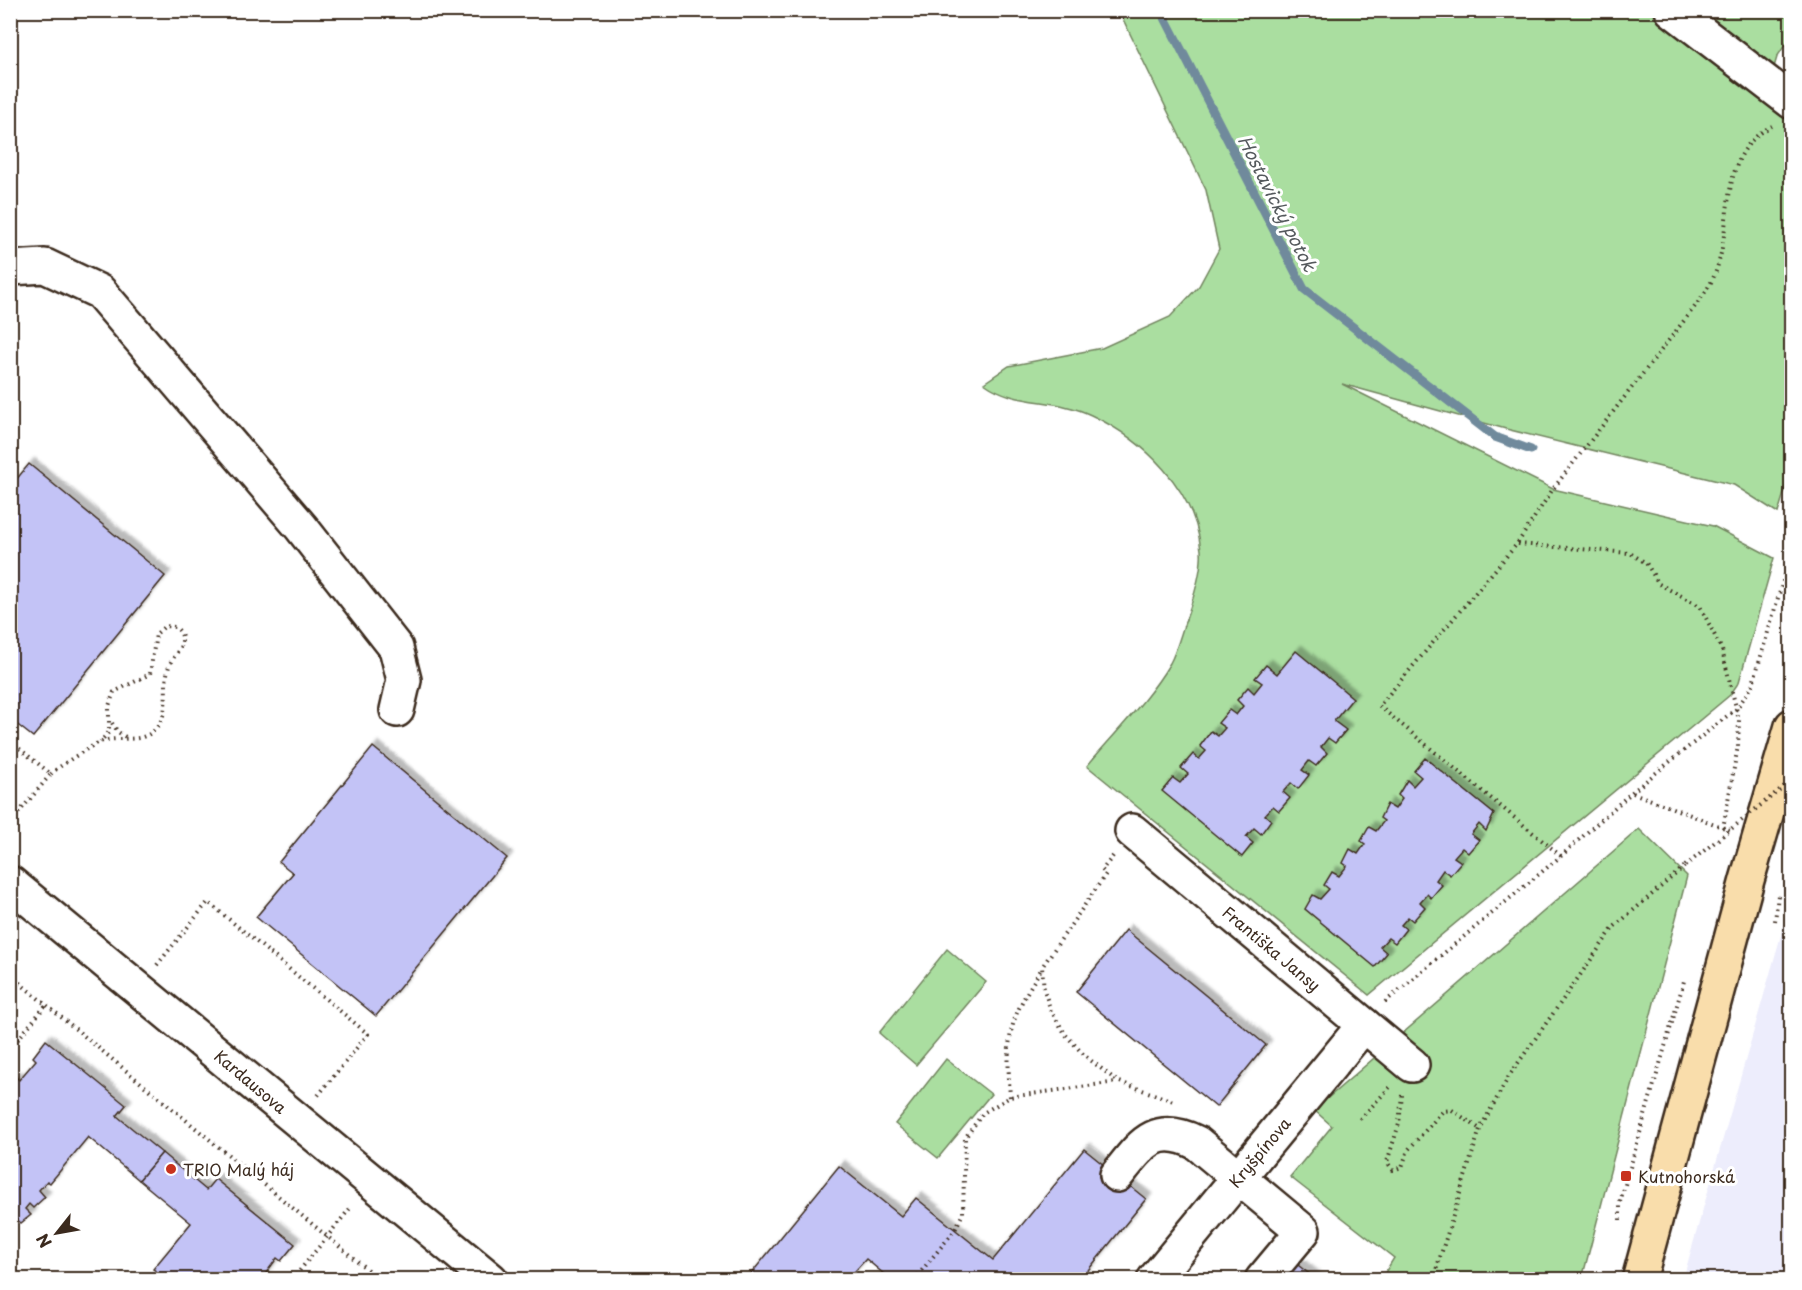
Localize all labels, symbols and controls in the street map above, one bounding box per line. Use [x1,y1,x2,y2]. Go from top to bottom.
water label: Hostavický potok [1232,130,1324,277]
street label: Františka Jansy [1218,900,1326,996]
street label: Kardausova [209,1043,293,1119]
street label: Kryšpínova [1222,1111,1296,1192]
place label: TRIO Malý háj [183,1157,294,1181]
marker: TRIO Malý háj [164,1162,178,1176]
place label: Kutnohorská [1638,1164,1735,1188]
marker: Kutnohorská [1619,1169,1633,1183]
north arrow [27,1203,87,1263]
text: N [30,1230,57,1253]

